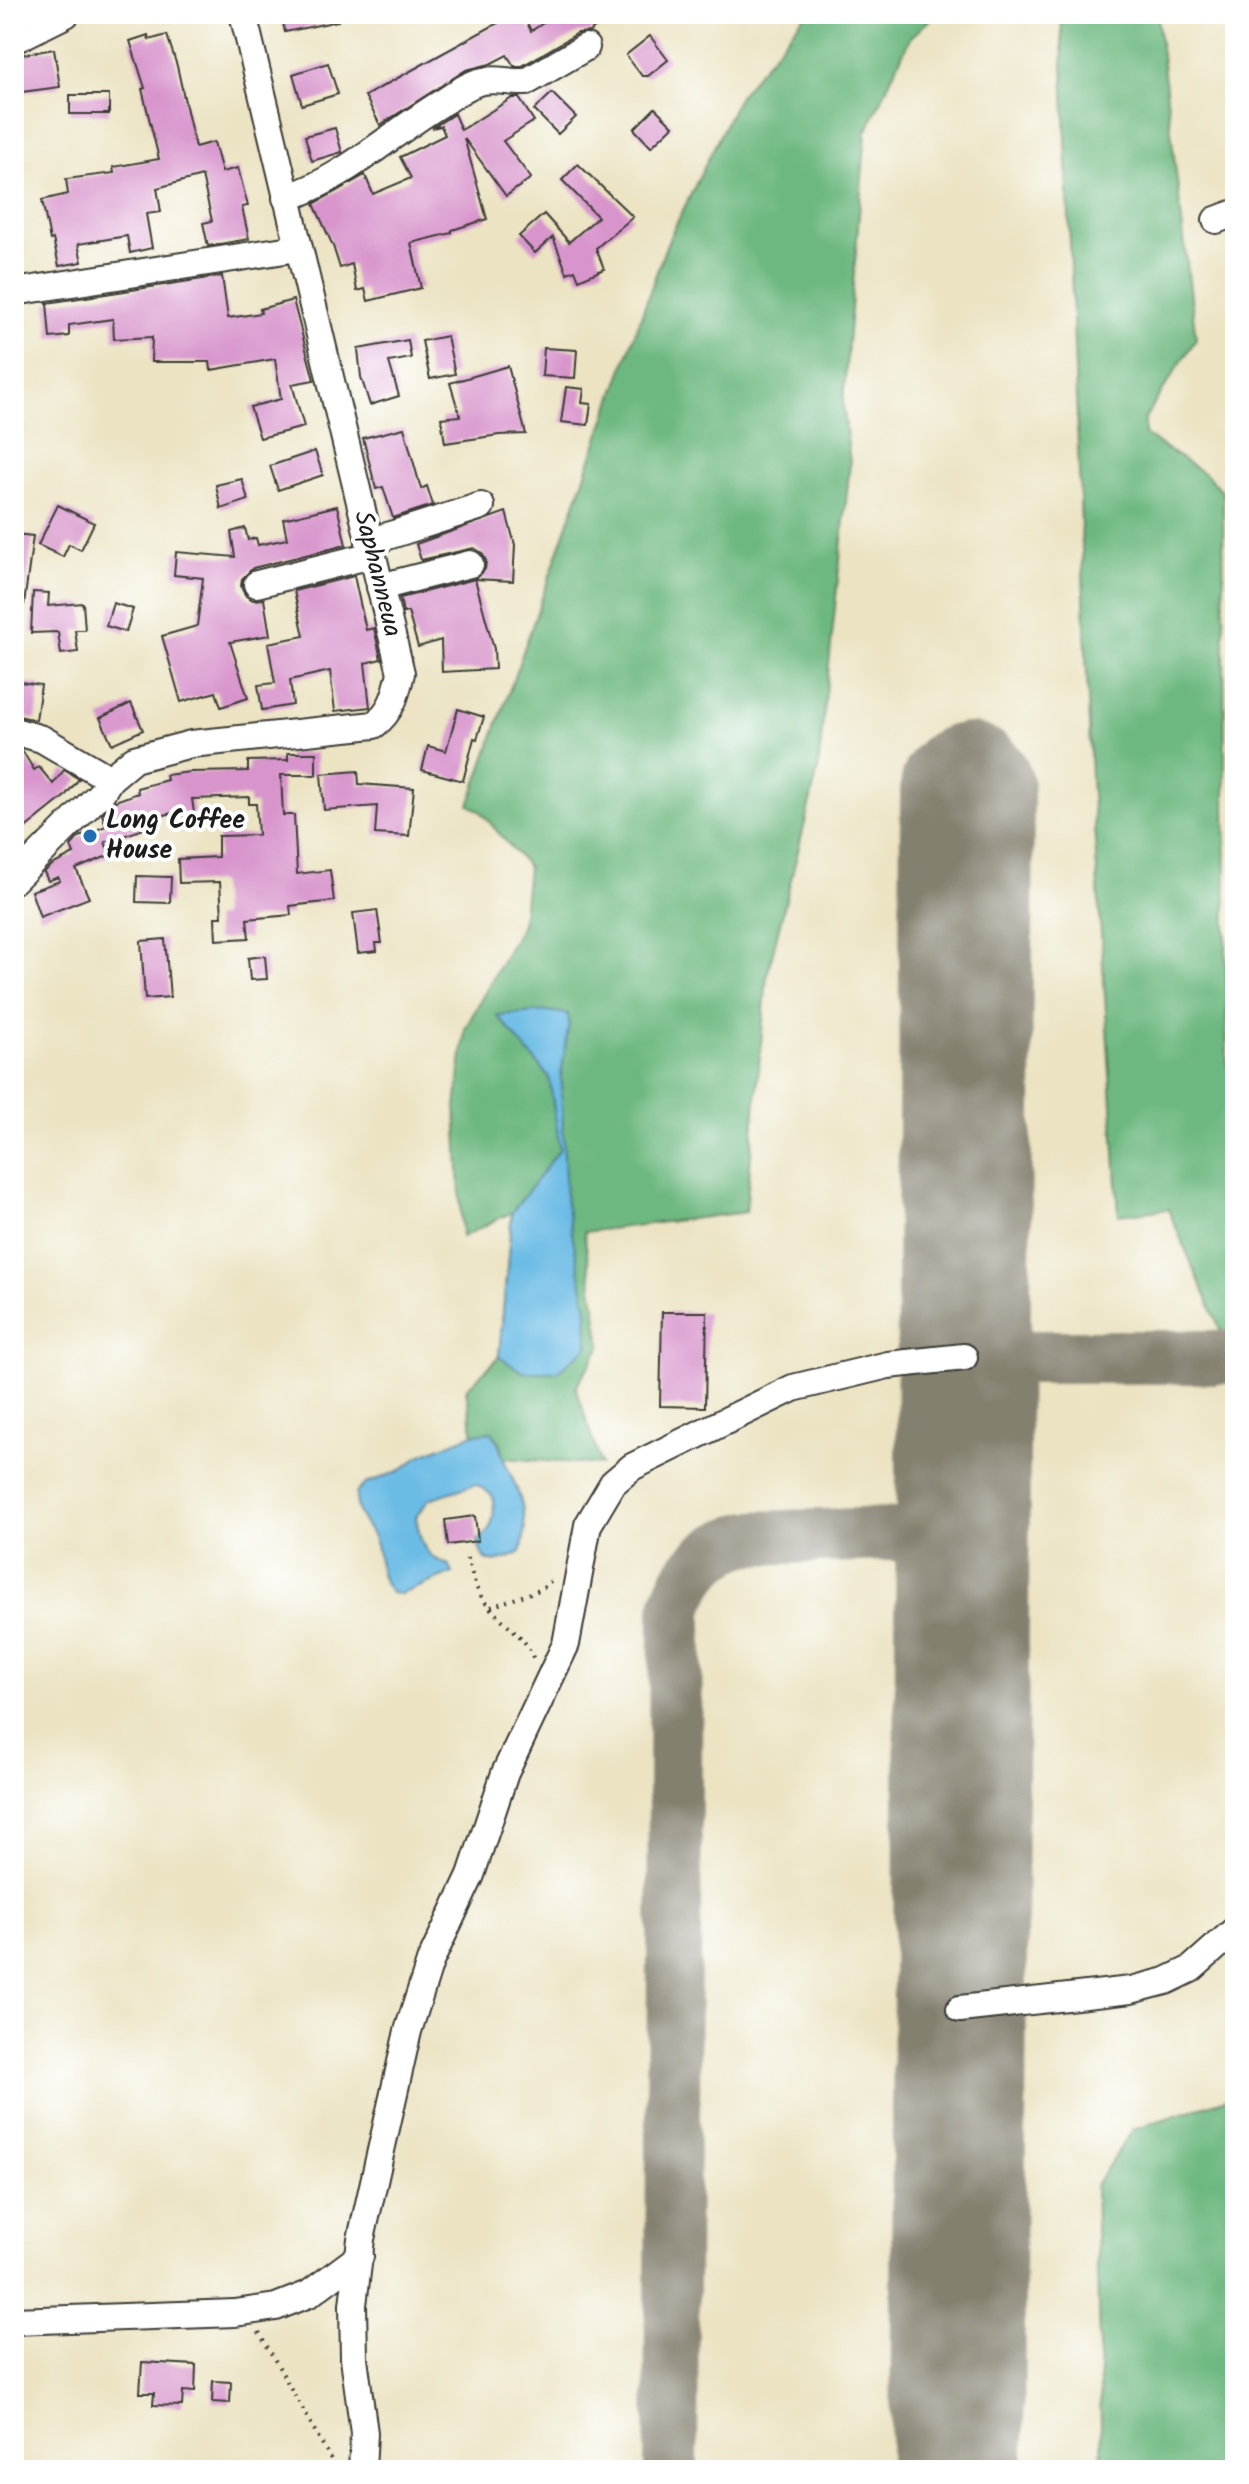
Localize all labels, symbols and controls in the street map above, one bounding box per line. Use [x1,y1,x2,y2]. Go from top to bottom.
street label: Saphanneua [341,506,413,642]
place label: Long Coffee House [106,800,245,872]
marker: Long Coffee House [81,827,99,845]

